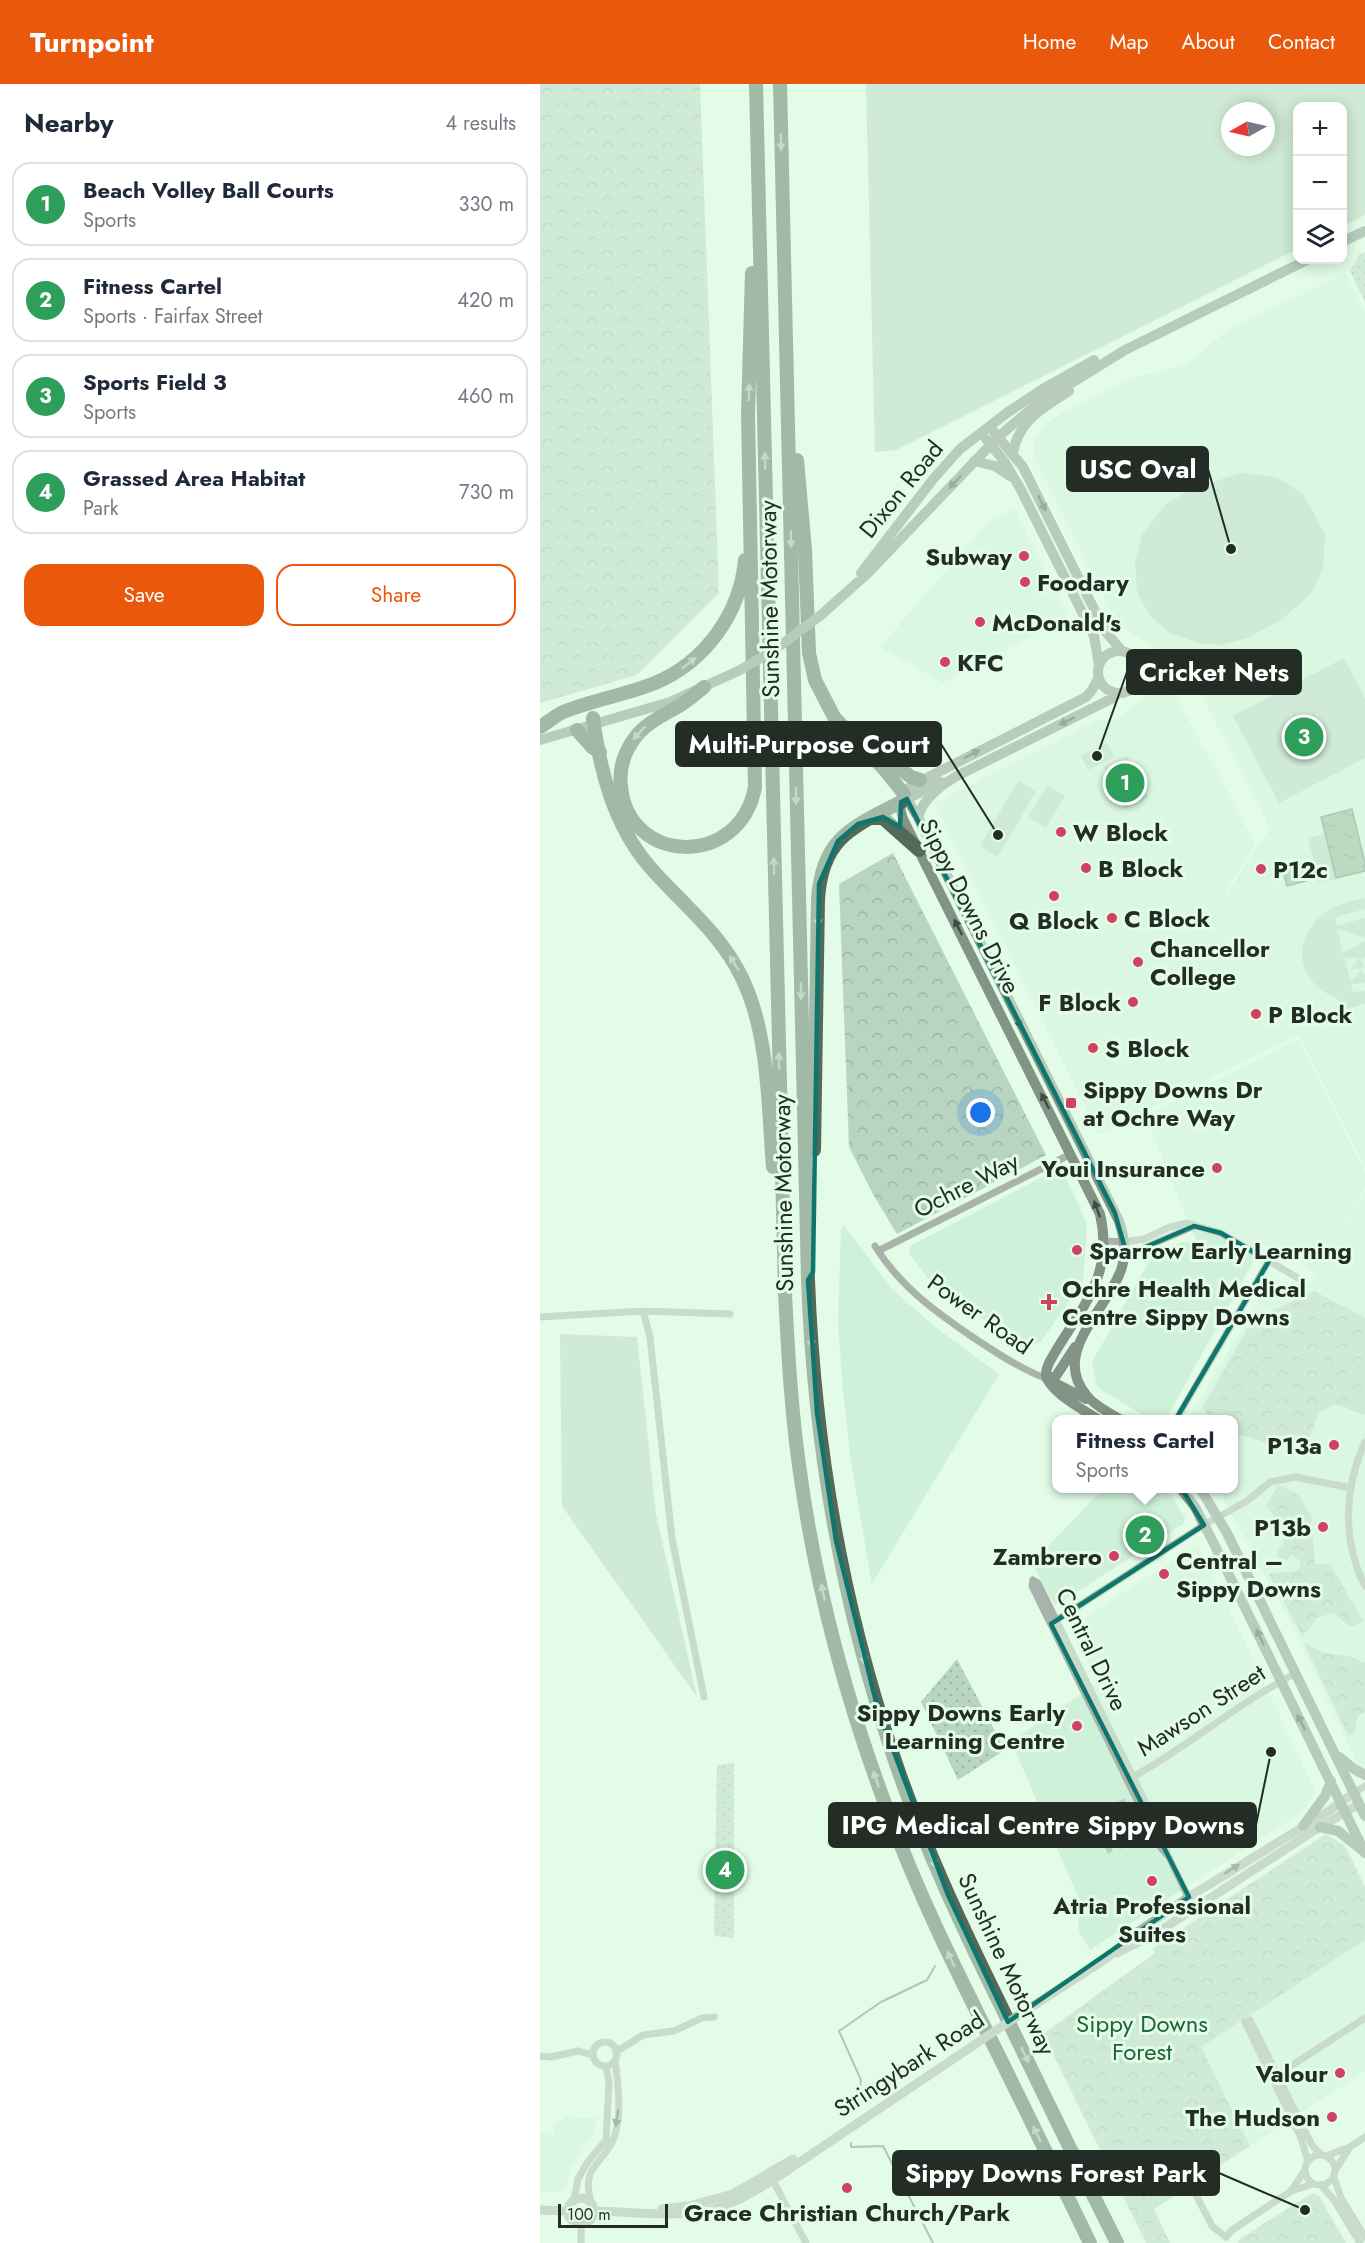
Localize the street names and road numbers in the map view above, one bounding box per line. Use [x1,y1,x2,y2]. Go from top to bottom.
street label: Dixon Road [851,433,951,545]
street label: Sunshine Motorway [750,499,788,698]
street label: Sippy Downs Drive [911,812,1029,1000]
street label: Sunshine Motorway [764,1093,802,1292]
street label: Ochre Way [907,1143,1025,1226]
street label: Power Road [921,1265,1039,1363]
street label: Central Drive [1047,1582,1137,1716]
street label: Mawson Street [1130,1655,1272,1765]
street label: Sunshine Motorway [949,1867,1065,2061]
street label: Stringybark Road [827,2002,991,2126]

